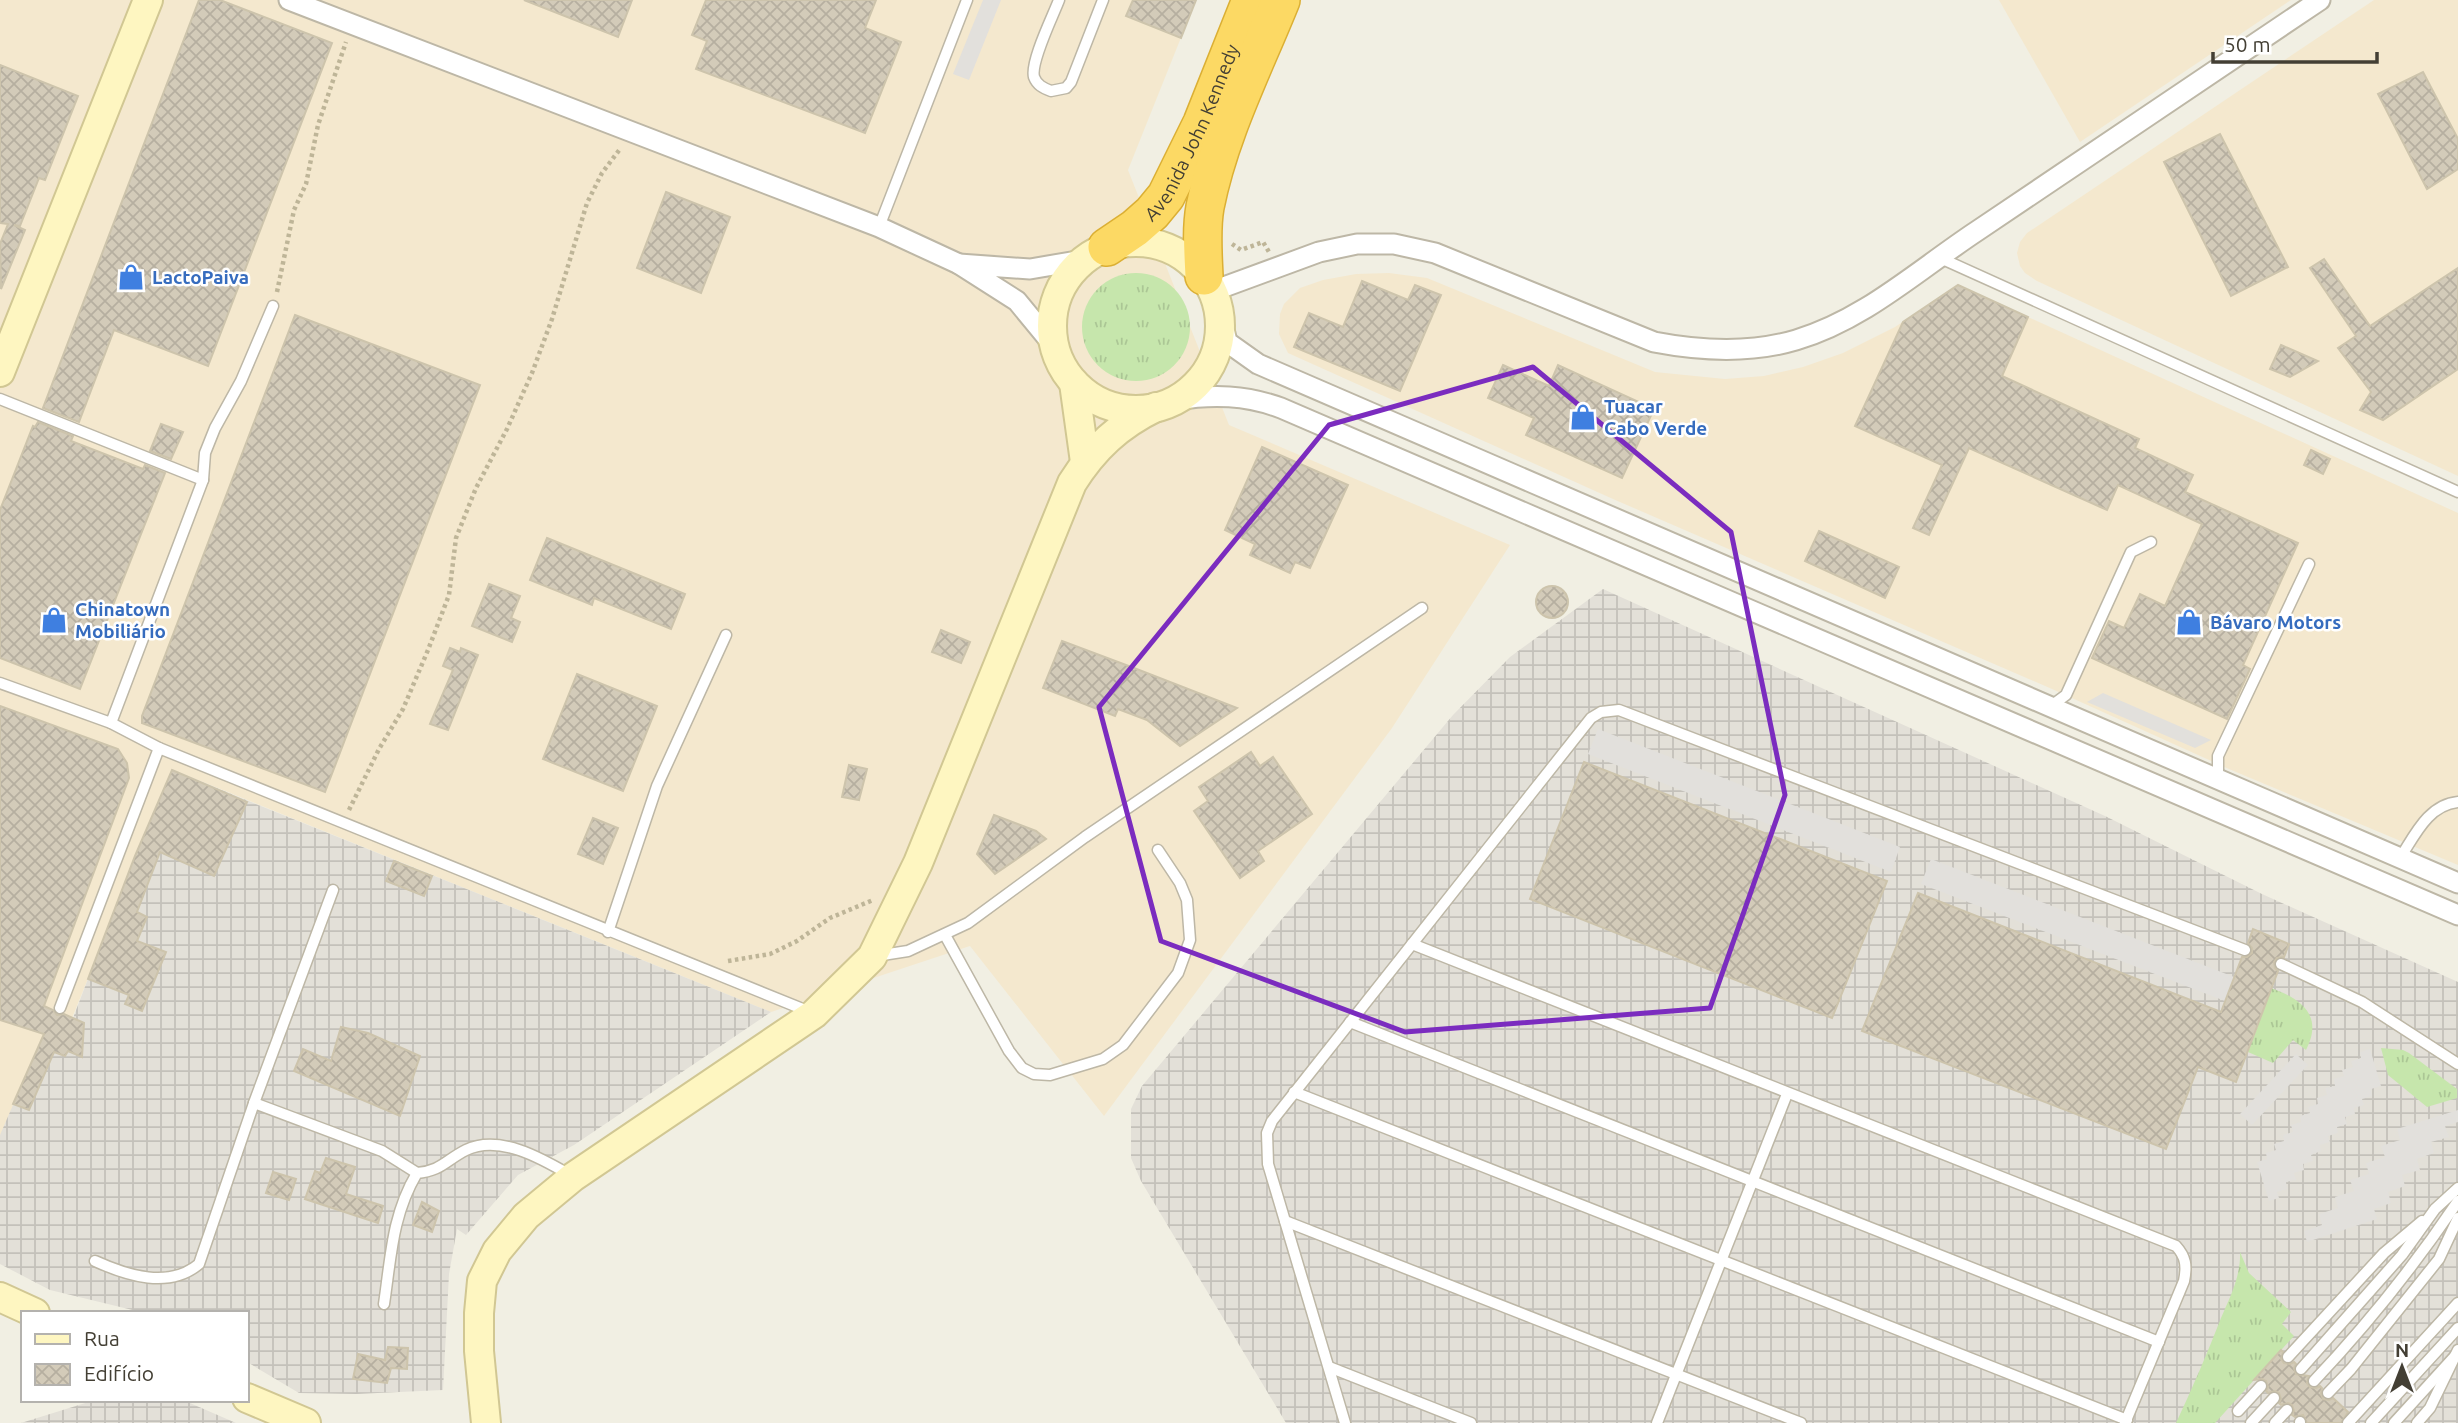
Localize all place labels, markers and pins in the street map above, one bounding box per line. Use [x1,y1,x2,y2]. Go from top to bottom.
shop icon: LactoPaiva [116,262,146,292]
place label: LactoPaiva [152,266,249,288]
place label: Tuacar Cabo Verde [1604,395,1707,439]
shop icon: Tuacar Cabo Verde [1568,402,1598,432]
place label: Chinatown Mobiliário [75,598,170,642]
shop icon: Chinatown Mobiliário [39,605,69,635]
shop icon: Bávaro Motors [2174,607,2204,637]
place label: Bávaro Motors [2210,611,2341,633]

